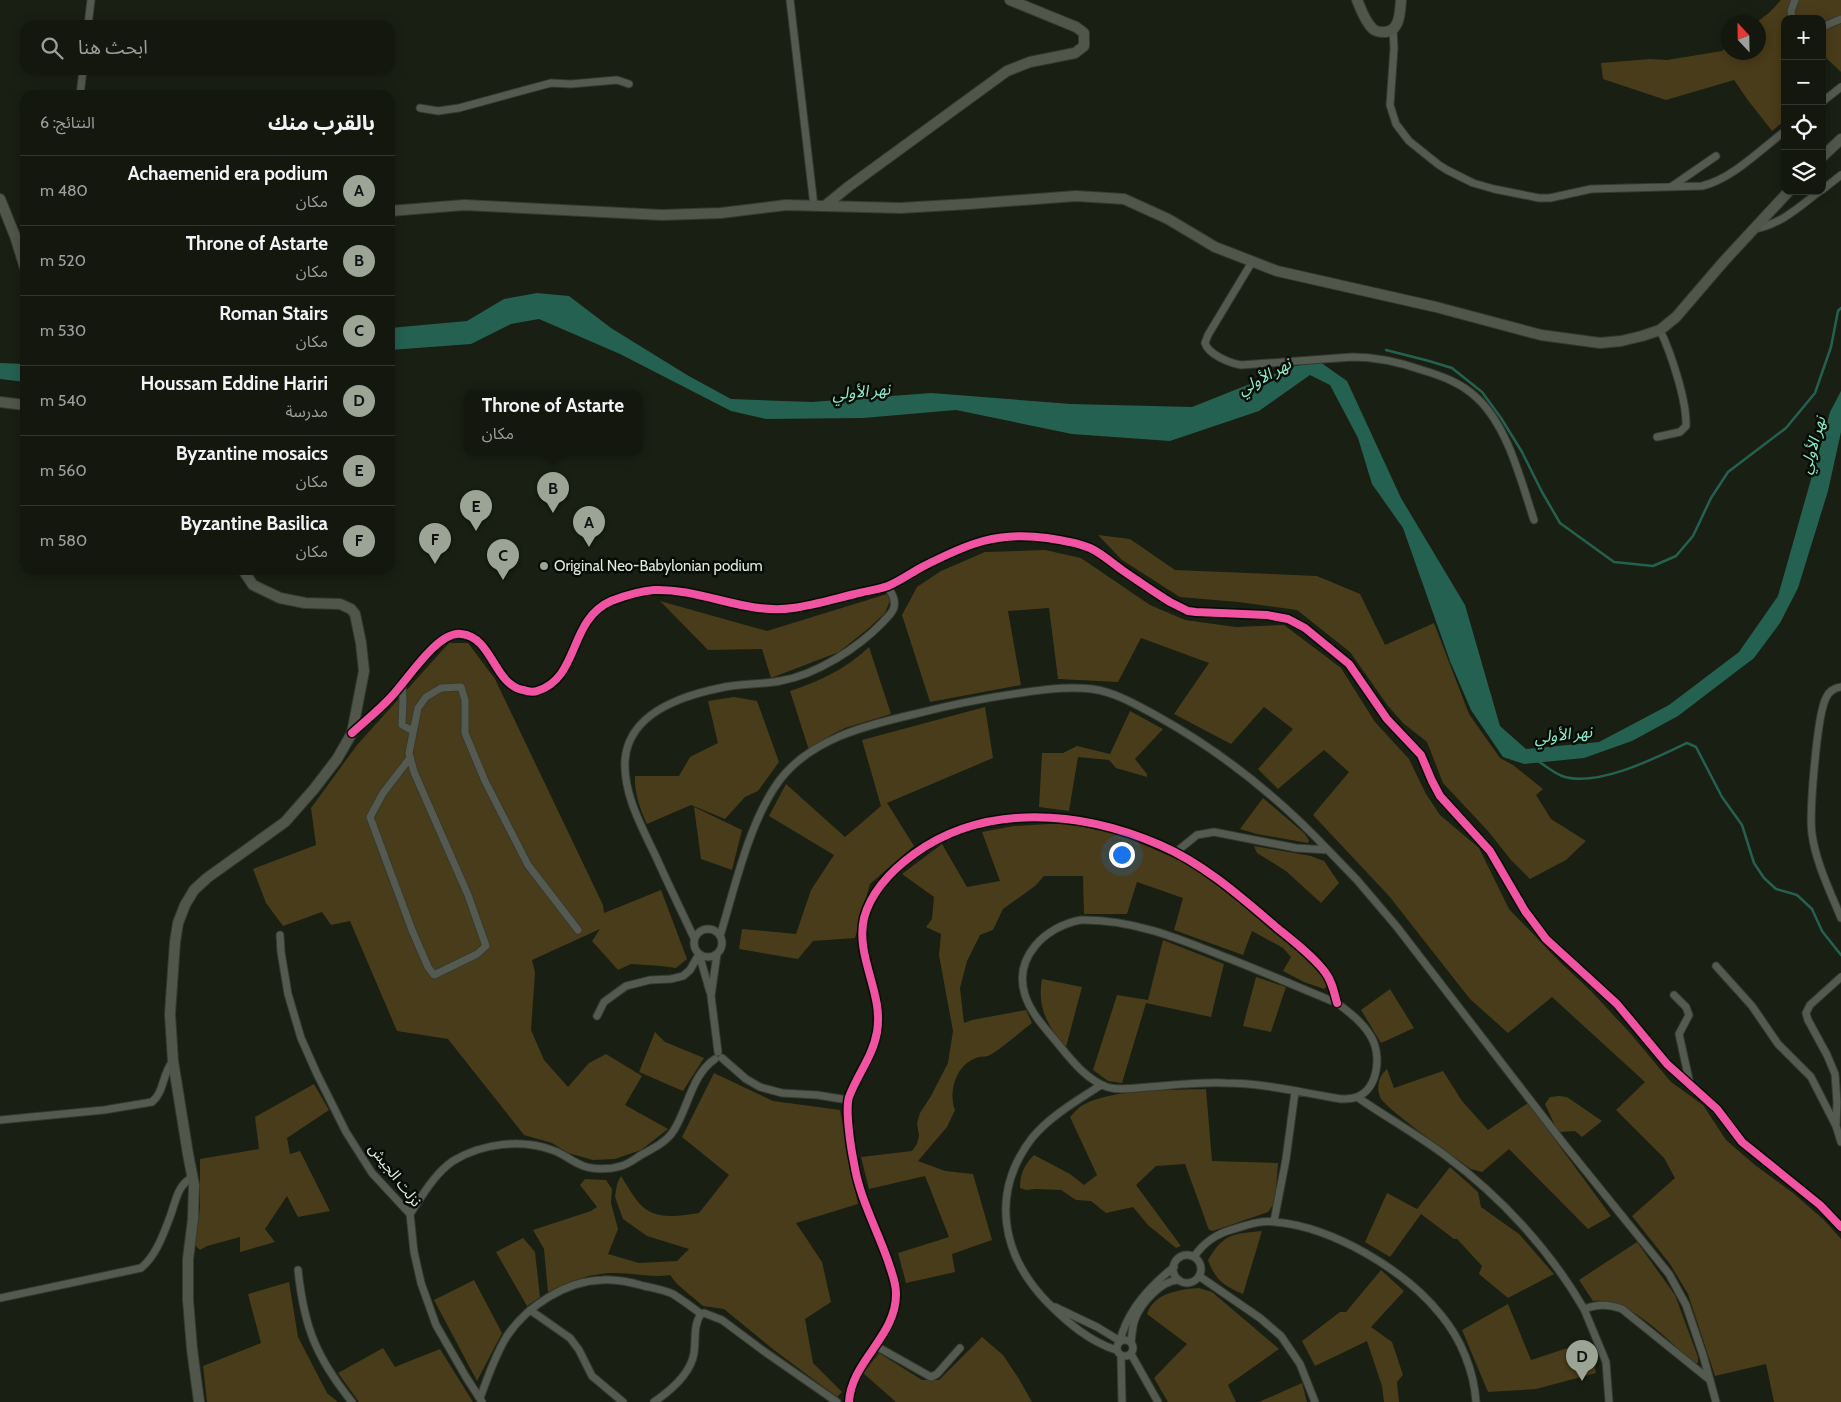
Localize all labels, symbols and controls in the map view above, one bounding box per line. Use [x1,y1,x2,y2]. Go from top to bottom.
north arrow [1721,15,1766,60]
map controls [1781,15,1826,195]
button: + [1781,15,1826,60]
search box [20,20,395,75]
icon: search [38,34,66,62]
text: ابحث هنا [78,36,148,59]
button: − [1781,60,1826,105]
button: locate [1781,105,1826,150]
text: بالقرب منك [268,110,375,135]
text: النتائج: 6 [40,113,95,132]
button: layers [1781,150,1826,195]
text: Achaemenid era podium [128,162,328,185]
text: 480 m [40,181,88,200]
text: A [354,181,364,200]
text: مكان [296,192,328,211]
text: Throne of Astarte [186,232,328,255]
text: 520 m [40,251,86,270]
text: B [354,251,364,270]
text: مكان [296,262,328,281]
text: Roman Stairs [219,302,328,325]
text: 530 m [40,321,86,340]
text: C [354,321,364,340]
text: مكان [296,332,328,351]
water label: نهر الأولي [1234,353,1297,402]
text: Houssam Eddine Hariri [141,372,328,395]
water label: نهر الأولي [831,379,893,407]
popup [464,390,642,455]
text: 540 m [40,391,87,410]
text: D [353,391,365,410]
text: Throne of Astarte [482,394,624,417]
text: مدرسة [285,402,328,421]
water label: نهر الأولي [1795,413,1834,477]
text: مكان [482,424,514,443]
text: Byzantine mosaics [176,442,328,465]
text: 560 m [40,461,87,480]
text: E [354,461,364,480]
text: مكان [296,472,328,491]
pin: B [537,472,569,513]
pin: E [460,490,492,531]
pin: A [573,506,605,547]
text: Byzantine Basilica [180,512,328,535]
pin: F [419,523,451,564]
text: 580 m [40,531,87,550]
text: F [355,531,363,550]
pin: C [487,539,519,580]
text: مكان [296,542,328,561]
place label: Original Neo-Babylonian podium [554,557,763,575]
marker: Original Neo-Babylonian podium [538,560,550,572]
water label: نهر الأولي [1533,722,1595,751]
your location [1109,842,1135,868]
street label: نزلت الجيش [365,1140,425,1210]
pin: D [1566,1340,1598,1381]

